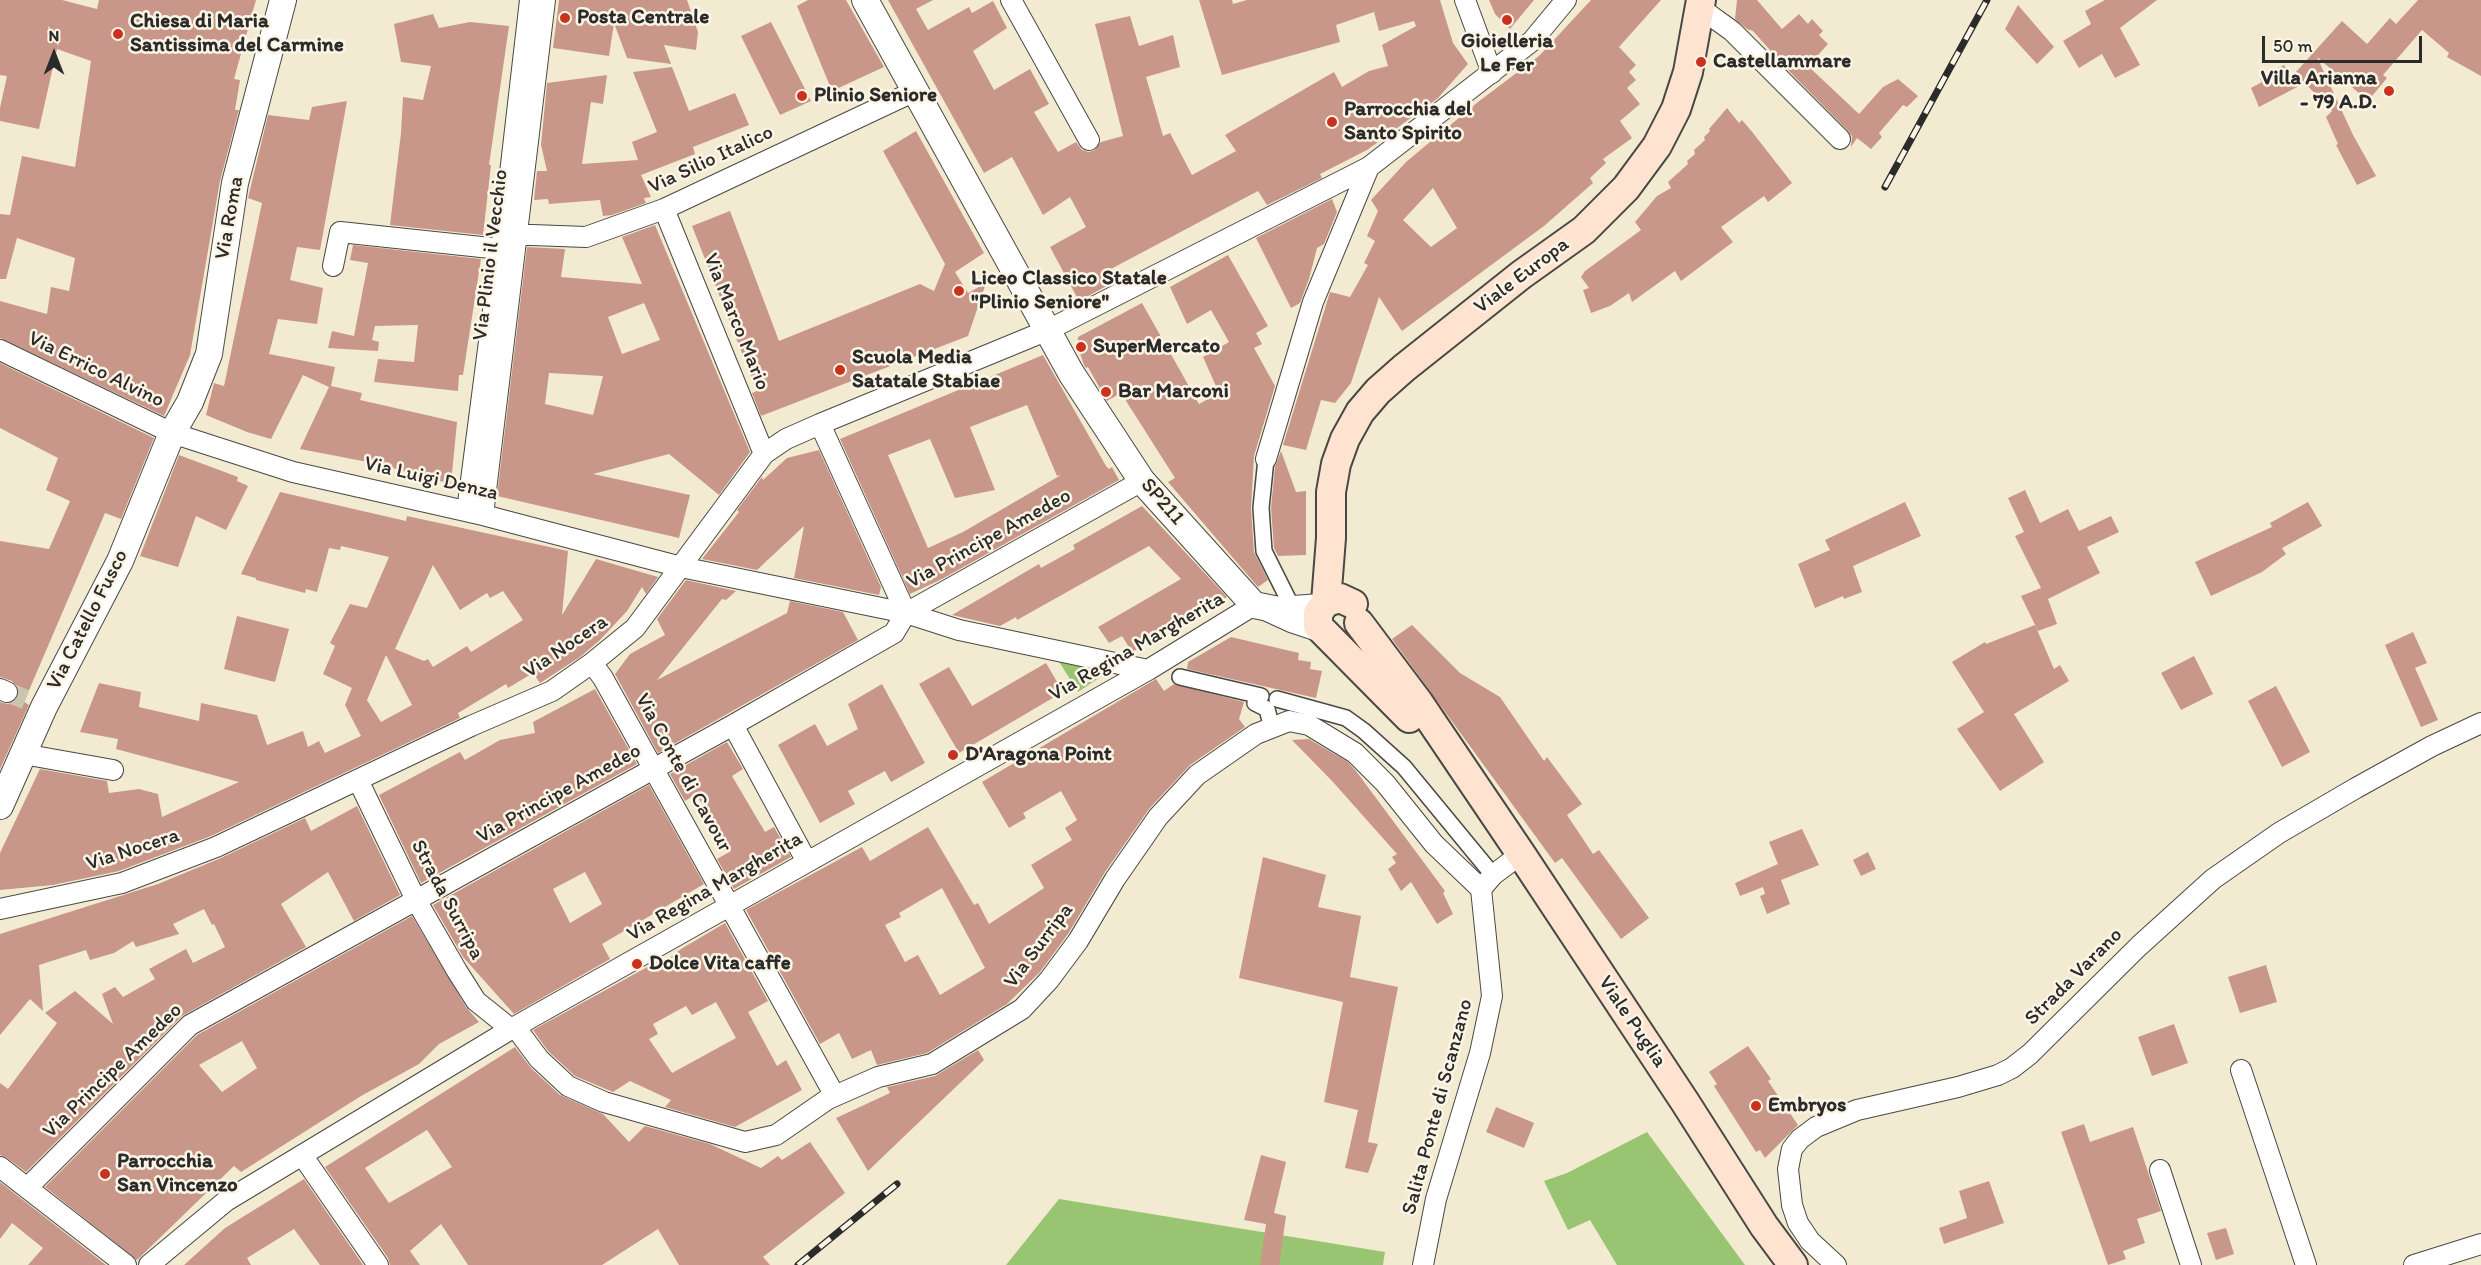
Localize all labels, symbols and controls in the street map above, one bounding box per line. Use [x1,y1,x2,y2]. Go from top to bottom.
place label: Posta Centrale [577,5,709,31]
place label: Chiesa di Maria Santissima del Carmine [130,9,344,59]
marker: Posta Centrale [558,11,572,25]
marker: Gioielleria Le Fer [1500,13,1514,27]
north arrow [24,24,84,84]
scale bar [2265,24,2426,62]
text: N [49,26,59,45]
marker: Chiesa di Maria Santissima del Carmine [111,27,125,41]
place label: Gioielleria Le Fer [1461,29,1553,79]
text: 50 m [2273,35,2313,57]
place label: Castellammare [1713,49,1851,75]
marker: Castellammare [1694,55,1708,69]
place label: Villa Arianna - 79 A.D. [2261,66,2377,116]
place label: Plinio Seniore [814,83,937,109]
marker: Villa Arianna - 79 A.D. [2382,84,2396,98]
marker: Plinio Seniore [795,89,809,103]
place label: Parrocchia del Santo Spirito [1344,97,1472,147]
marker: Parrocchia del Santo Spirito [1325,115,1339,129]
street label: Via Silio Italico [644,120,778,200]
street label: Via Plinio il Vecchio [468,168,514,342]
street label: Via Roma [210,174,250,262]
street label: Viale Europa [1470,232,1574,320]
street label: Via Marco Mario [697,250,775,394]
place label: Liceo Classico Statale "Plinio Seniore" [971,266,1167,316]
marker: Liceo Classico Statale "Plinio Seniore" [952,284,966,298]
street label: Via Errico Alvino [24,326,168,414]
place label: SuperMercato [1093,334,1220,360]
marker: SuperMercato [1074,340,1088,354]
place label: Scuola Media Satatale Stabiae [852,345,1000,395]
marker: Scuola Media Satatale Stabiae [833,363,847,377]
place label: Bar Marconi [1118,379,1229,405]
marker: Bar Marconi [1099,385,1113,399]
street label: Via Luigi Denza [362,451,500,507]
street label: SP211 [1135,473,1189,531]
street label: Via Principe Amedeo [902,483,1076,595]
street label: Via Catello Fusco [42,546,134,694]
street label: Via Regina Margherita [1045,586,1229,708]
street label: Via Nocera [519,610,613,684]
street label: Via Conte di Cavour [629,689,737,857]
street label: Via Principe Amedeo [472,738,646,850]
place label: D'Aragona Point [965,742,1112,768]
marker: D'Aragona Point [946,748,960,762]
street label: Via Nocera [83,823,183,877]
street label: Via Regina Margherita [623,826,807,948]
street label: Strada Surripa [405,836,489,964]
street label: Via Surripa [999,899,1079,993]
street label: Strada Varano [2020,923,2128,1031]
place label: Dolce Vita caffe [649,951,791,977]
marker: Dolce Vita caffe [630,957,644,971]
street label: Viale Puglia [1592,971,1672,1073]
street label: Salita Ponte di Scanzano [1397,996,1479,1218]
street label: Via Principe Amedeo [38,998,188,1144]
place label: Embryos [1768,1093,1846,1119]
marker: Embryos [1749,1099,1763,1113]
place label: Parrocchia San Vincenzo [117,1149,238,1199]
marker: Parrocchia San Vincenzo [98,1167,112,1181]

